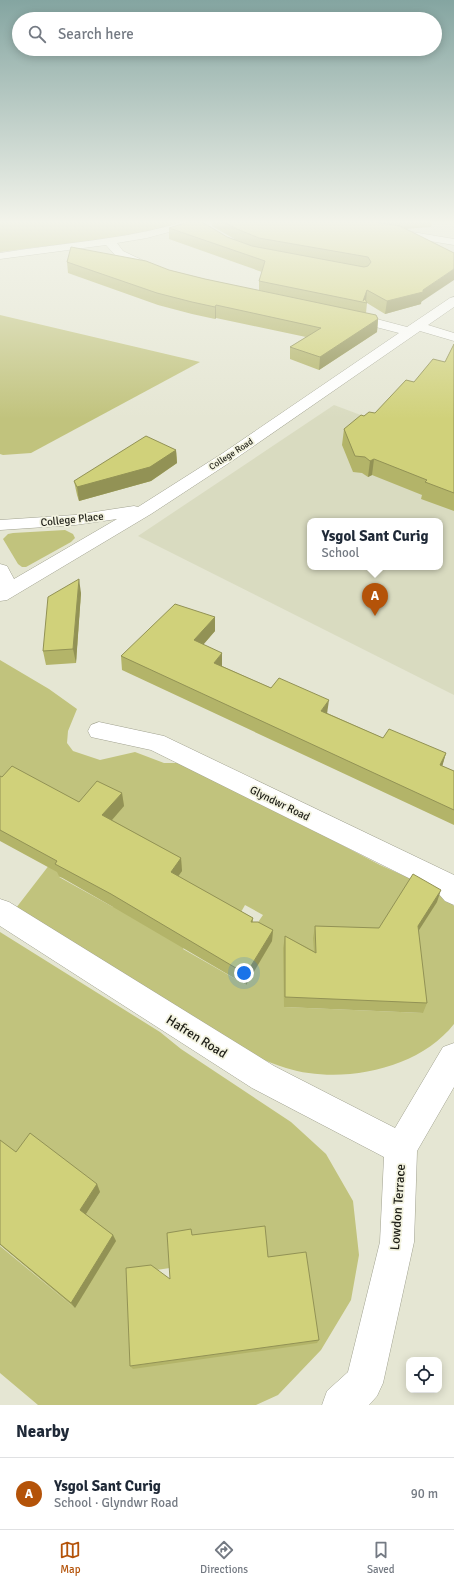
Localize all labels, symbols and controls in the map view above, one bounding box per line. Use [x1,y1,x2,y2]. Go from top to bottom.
search box [12,12,442,56]
icon: search [26,23,48,45]
text: Search here [58,25,134,43]
street label: College Road [207,436,255,473]
street label: College Place [40,510,104,529]
popup [307,518,443,570]
text: Ysgol Sant Curig [322,527,428,545]
text: School [322,545,359,561]
pin: A [362,583,388,616]
street label: Glyndwr Road [248,783,312,824]
your location [234,963,254,983]
street label: Hafren Road [163,1012,230,1062]
street label: Lowdon Terrace [387,1163,409,1251]
map controls [406,1357,442,1393]
button: locate [406,1357,442,1393]
text: Nearby [16,1421,69,1442]
text: Ysgol Sant Curig [54,1477,161,1495]
text: A [25,1486,33,1502]
text: 90 m [411,1486,438,1502]
text: School · Glyndwr Road [54,1495,178,1511]
tab: Map [59,1539,81,1576]
tab: Directions [200,1539,248,1576]
tab: Saved [367,1539,395,1576]

